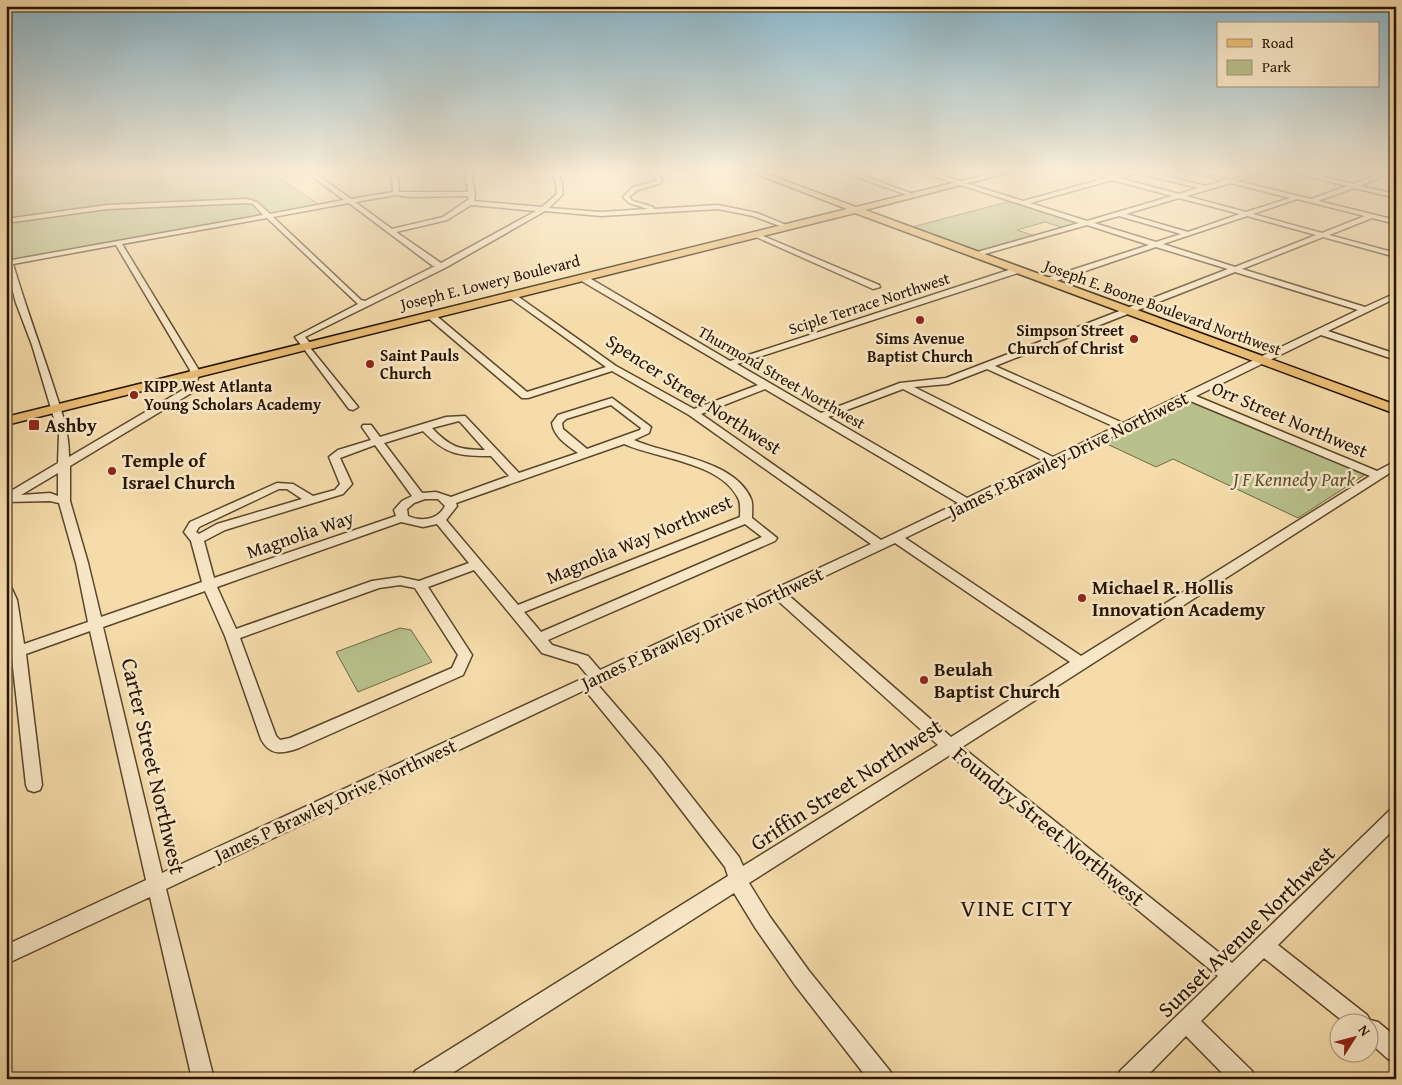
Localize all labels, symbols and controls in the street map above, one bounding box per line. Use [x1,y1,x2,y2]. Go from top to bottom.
legend [1217,22,1380,88]
text: Road [1262,32,1293,53]
text: Park [1262,56,1291,77]
street label: Joseph E. Lowery Boulevard [396,248,583,316]
street label: Joseph E. Boone Boulevard Northwest [1039,252,1285,361]
street label: Sciple Terrace Northwest [785,265,953,340]
marker: Sims Avenue Baptist Church [914,314,926,326]
place label: Simpson Street Church of Christ [1008,318,1124,360]
street label: Thurmond Street Northwest [694,319,871,435]
place label: Sims Avenue Baptist Church [867,326,974,368]
street label: Spencer Street Northwest [601,327,788,462]
marker: Simpson Street Church of Christ [1128,333,1140,345]
place label: Saint Pauls Church [380,343,459,385]
marker: Saint Pauls Church [364,358,376,370]
street label: Orr Street Northwest [1208,373,1373,465]
place label: KIPP West Atlanta Young Scholars Academy [144,374,322,416]
street label: James P Brawley Drive Northwest [941,383,1193,525]
marker: KIPP West Atlanta Young Scholars Academy [128,389,140,401]
place label: Ashby [45,411,97,439]
marker: Ashby [27,418,41,432]
place label: Temple of Israel Church [122,446,236,496]
marker: Temple of Israel Church [106,465,118,477]
park label: J F Kennedy Park [1230,465,1355,493]
street label: Magnolia Way Northwest [542,487,737,591]
street label: Magnolia Way [242,502,358,565]
street label: James P Brawley Drive Northwest [574,559,828,697]
place label: Michael R. Hollis Innovation Academy [1092,573,1265,623]
marker: Michael R. Hollis Innovation Academy [1076,592,1088,604]
street label: Carter Street Northwest [114,655,194,877]
place label: Beulah Baptist Church [934,655,1061,705]
marker: Beulah Baptist Church [918,674,930,686]
street label: Griffin Street Northwest [744,710,948,858]
street label: James P Brawley Drive Northwest [207,731,461,869]
street label: Foundry Street Northwest [946,738,1152,914]
street label: Sunset Avenue Northwest [1150,837,1342,1024]
district label: VINE CITY [960,890,1074,925]
north arrow [1330,1012,1380,1062]
text: N [1354,1021,1376,1041]

